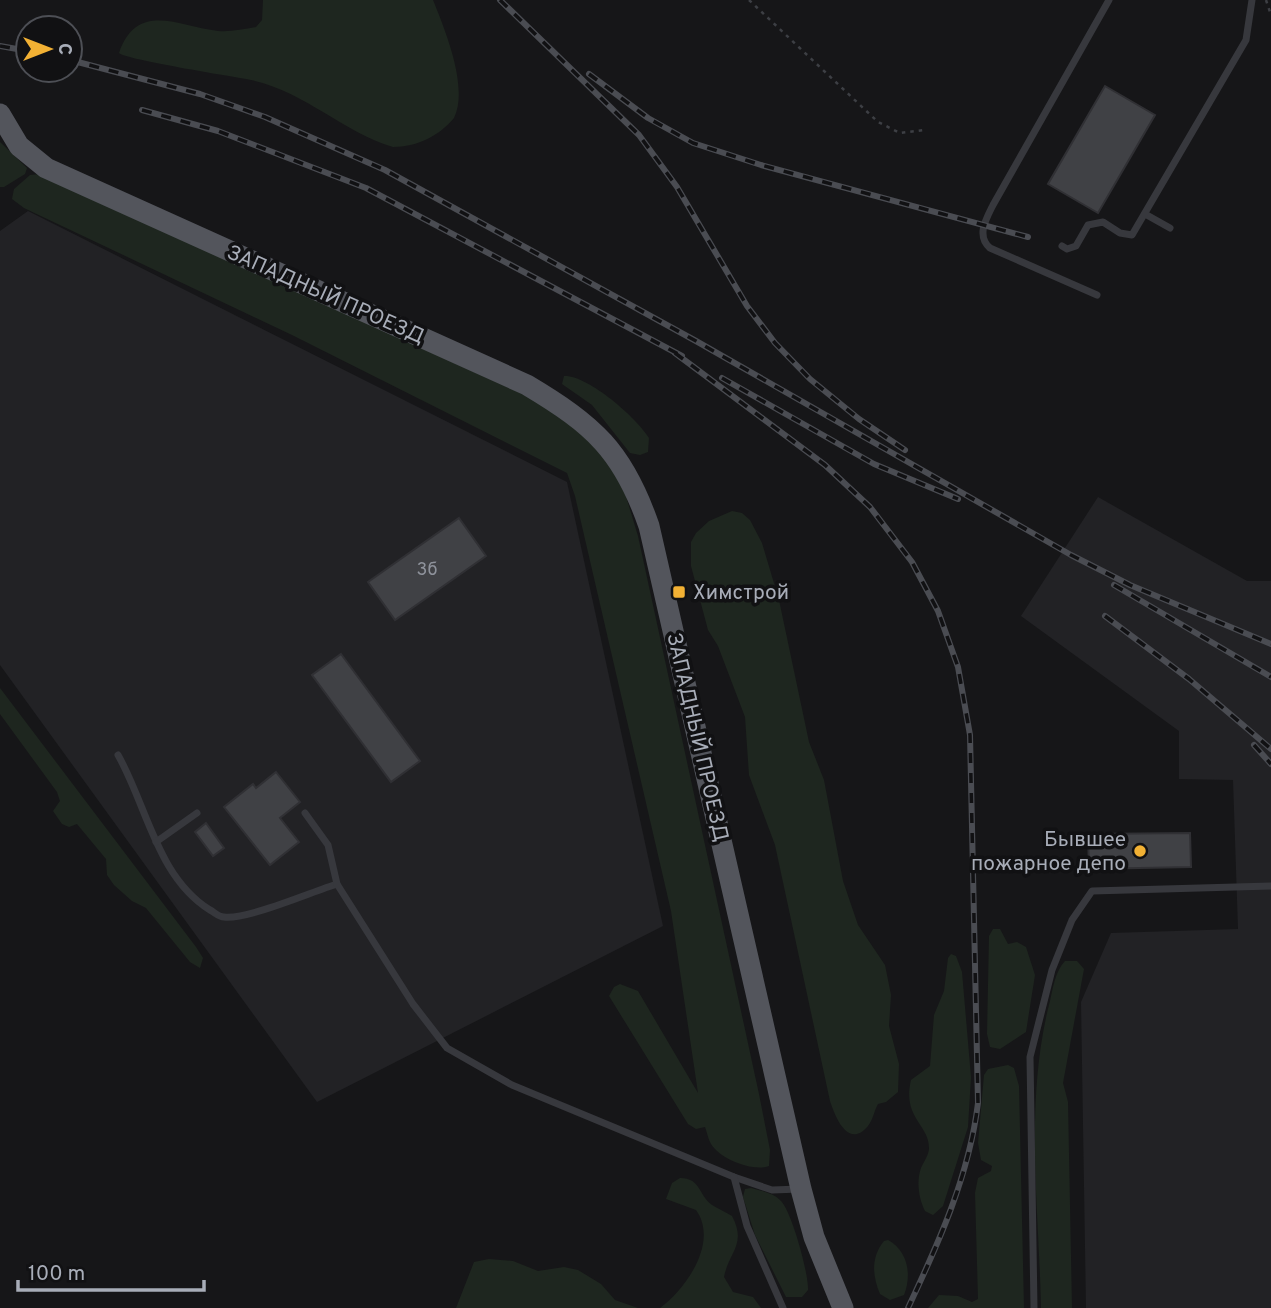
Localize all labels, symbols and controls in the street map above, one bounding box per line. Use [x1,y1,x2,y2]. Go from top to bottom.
north arrow [14,14,84,84]
text: С [52,43,76,55]
street label: ЗАПАДНЫЙ ПРОЕЗД [222,239,429,351]
house number: 3б [417,559,437,582]
place label: Химстрой [693,580,789,607]
marker: Химстрой [671,584,687,600]
street label: ЗАПАДНЫЙ ПРОЕЗД [659,630,735,844]
place label: Бывшее пожарное депо [971,827,1126,878]
marker: Бывшее пожарное депо [1132,843,1148,859]
scale bar [18,1248,203,1292]
text: 100 m [28,1261,85,1288]

